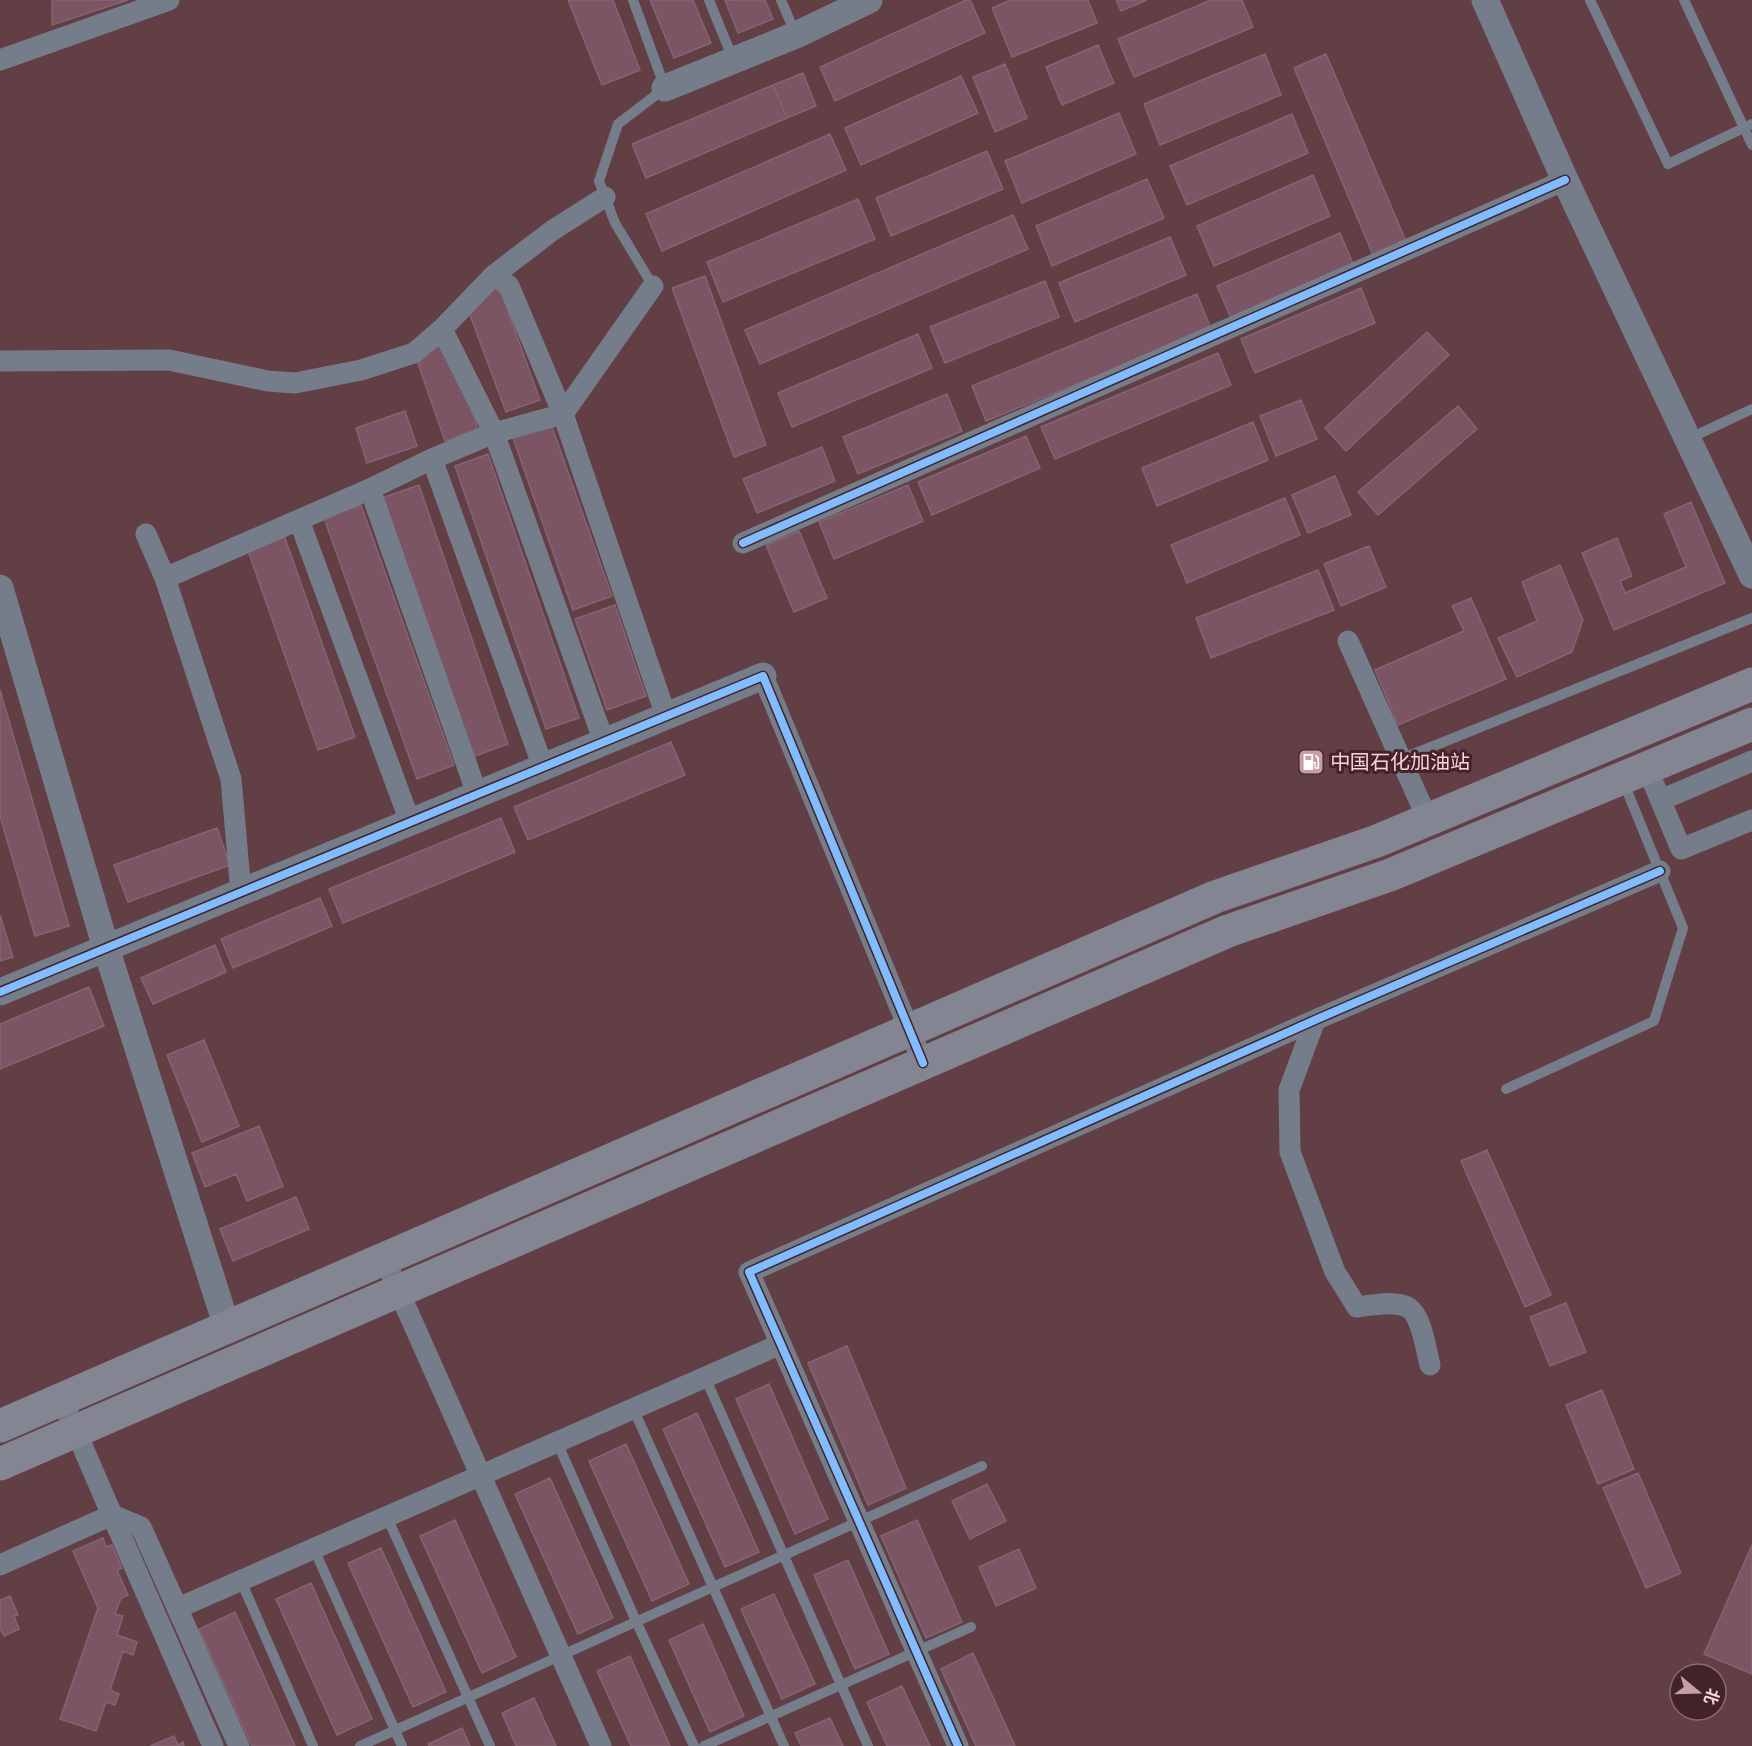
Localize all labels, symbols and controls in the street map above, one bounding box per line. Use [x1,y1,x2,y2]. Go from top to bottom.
fuel station icon: 中国石化加油站 [1296,747,1326,777]
place label: 中国石化加油站 [1330,749,1470,773]
north arrow [1668,1662,1728,1722]
text: 北 [1700,1686,1724,1708]

